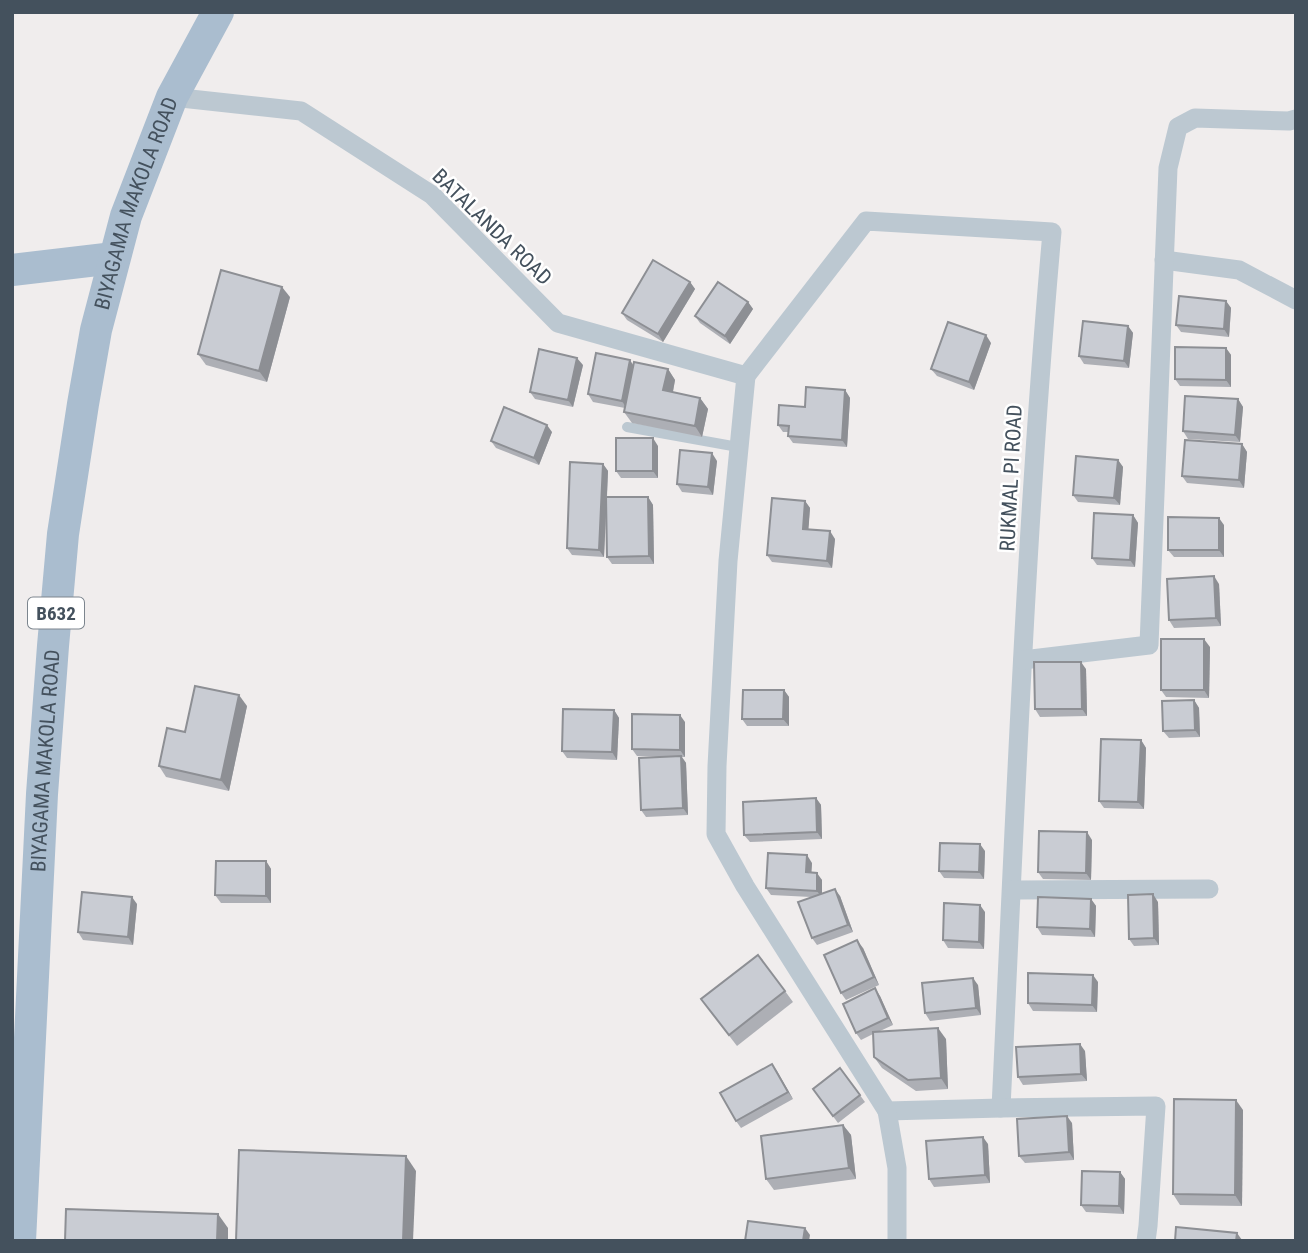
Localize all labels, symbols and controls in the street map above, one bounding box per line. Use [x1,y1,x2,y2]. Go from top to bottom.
street label: BIYAGAMA MAKOLA ROAD [90,94,183,312]
street label: BATALANDA ROAD [428,164,556,290]
street label: RUKMAL PI ROAD [995,404,1027,552]
road number: B632 [28,598,84,628]
street label: BIYAGAMA MAKOLA ROAD [26,649,65,872]

